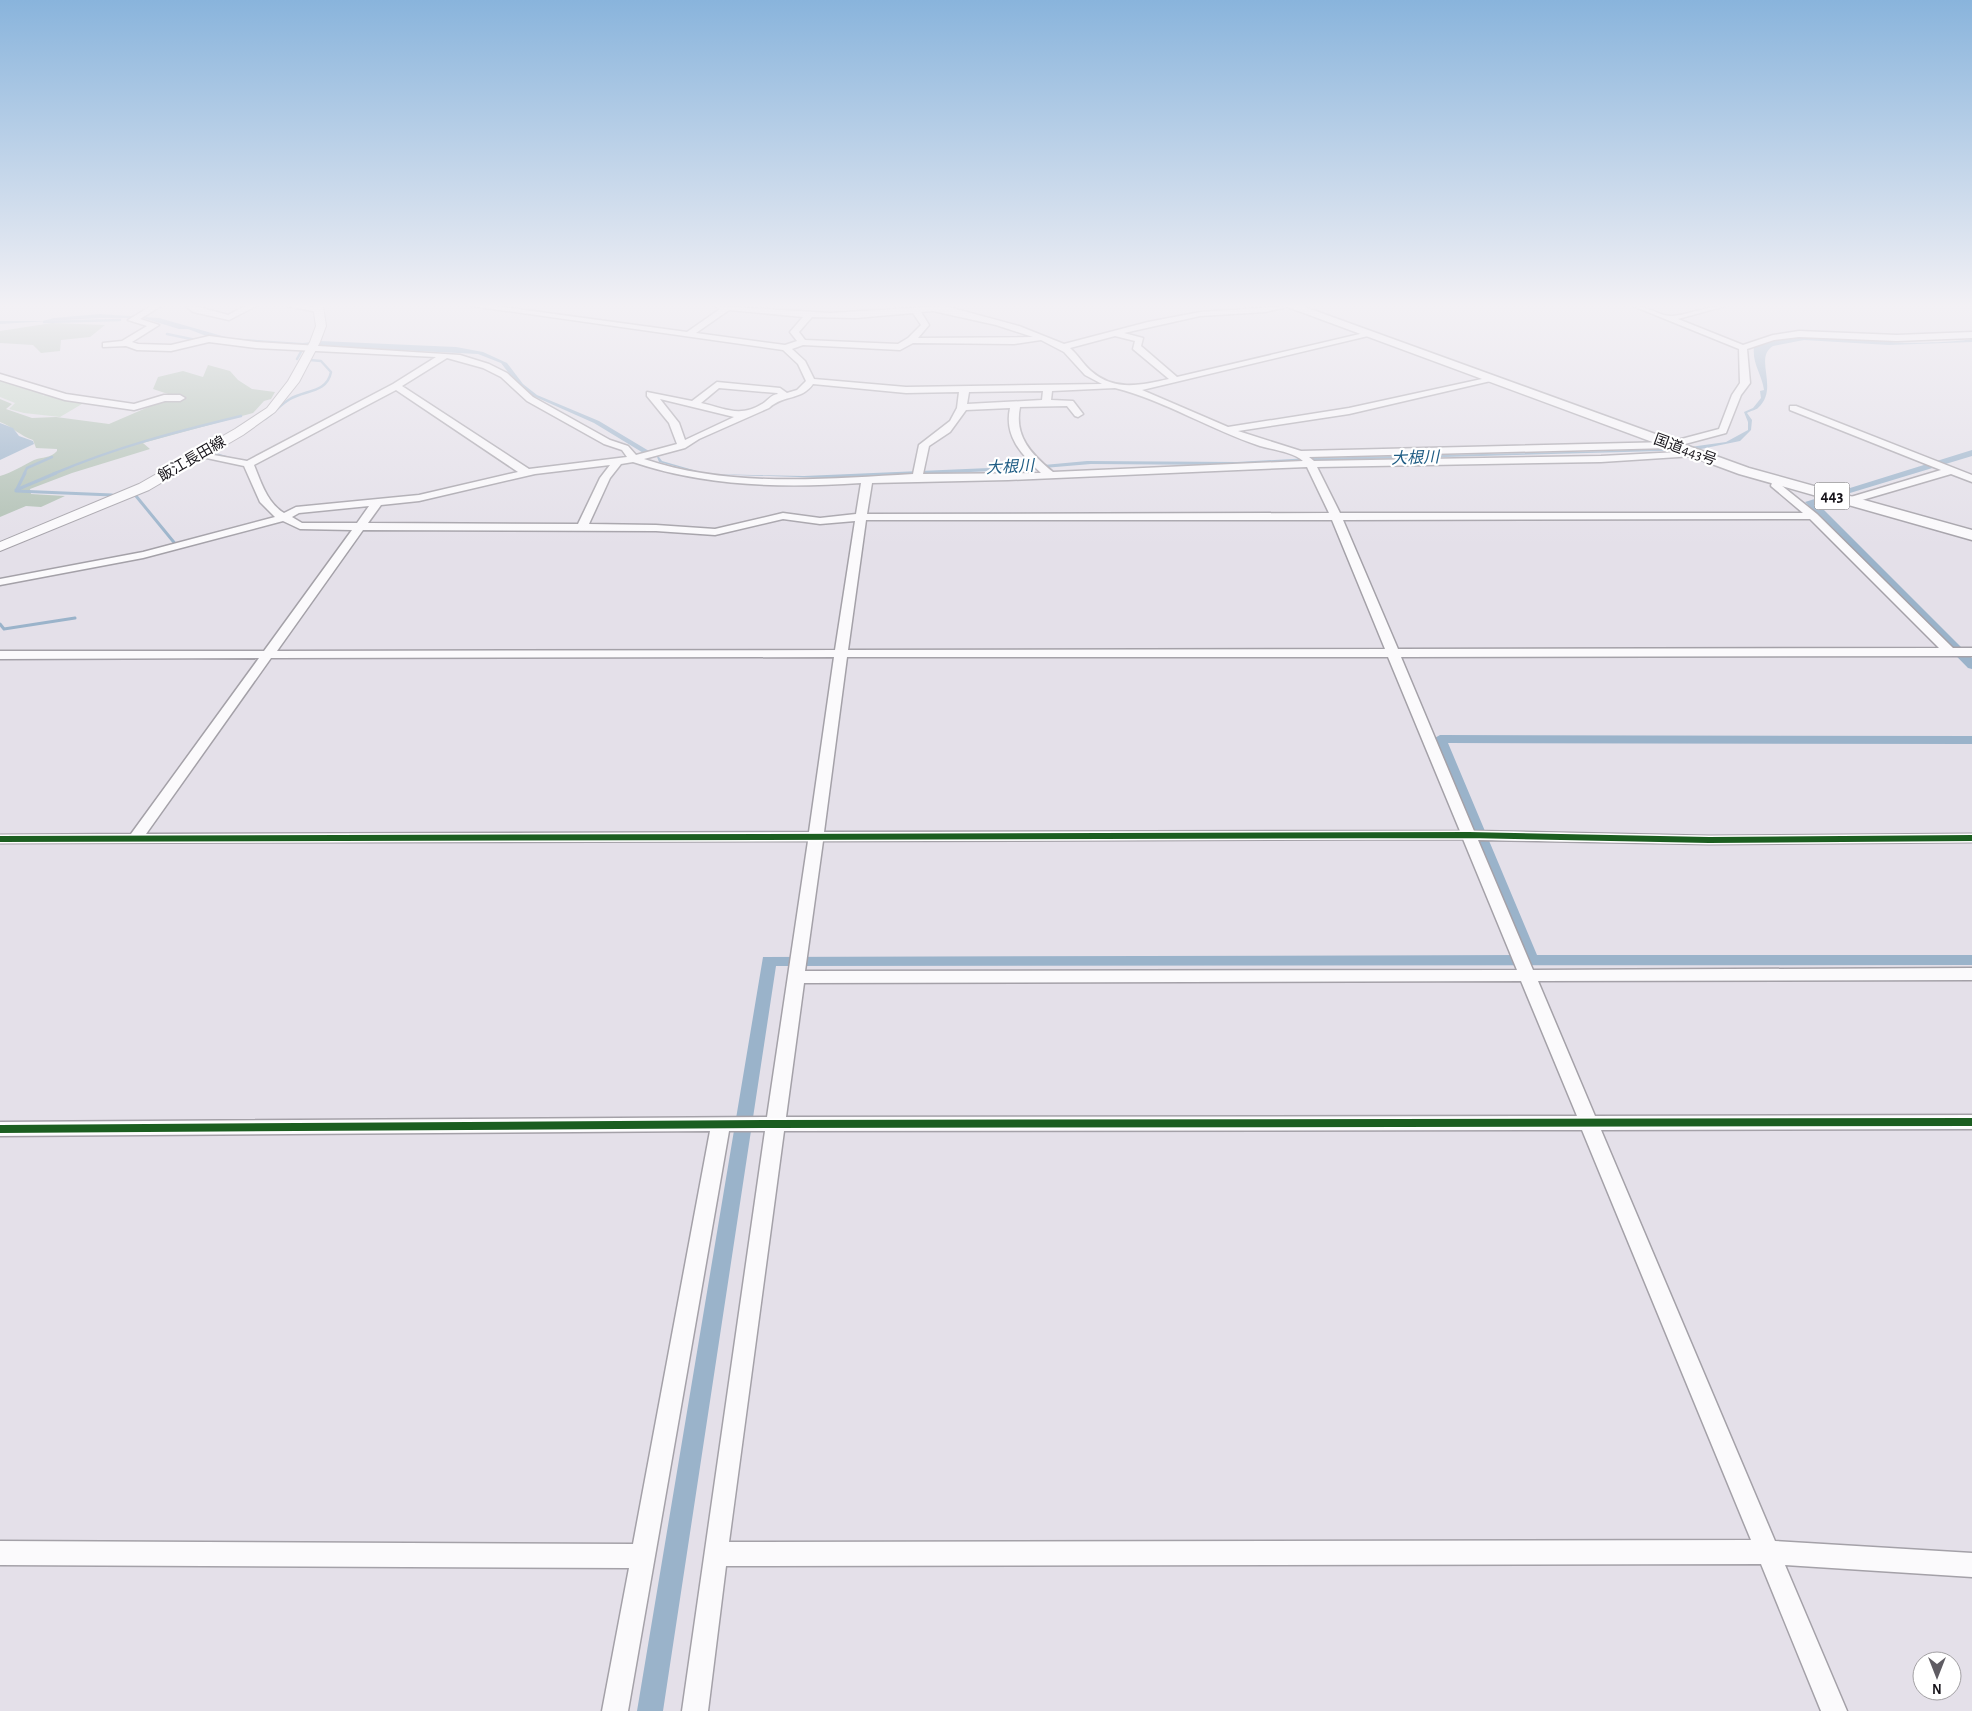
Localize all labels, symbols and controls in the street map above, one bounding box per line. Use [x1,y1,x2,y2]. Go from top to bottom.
street label: 国道443号 [1652,431,1719,468]
street label: 飯江長田線 [155,433,228,484]
water label: 大根川 [1391,448,1441,467]
water label: 大根川 [986,457,1036,476]
road number: 443 [1814,482,1850,510]
north arrow [1912,1651,1962,1701]
text: N [1932,1681,1942,1695]

